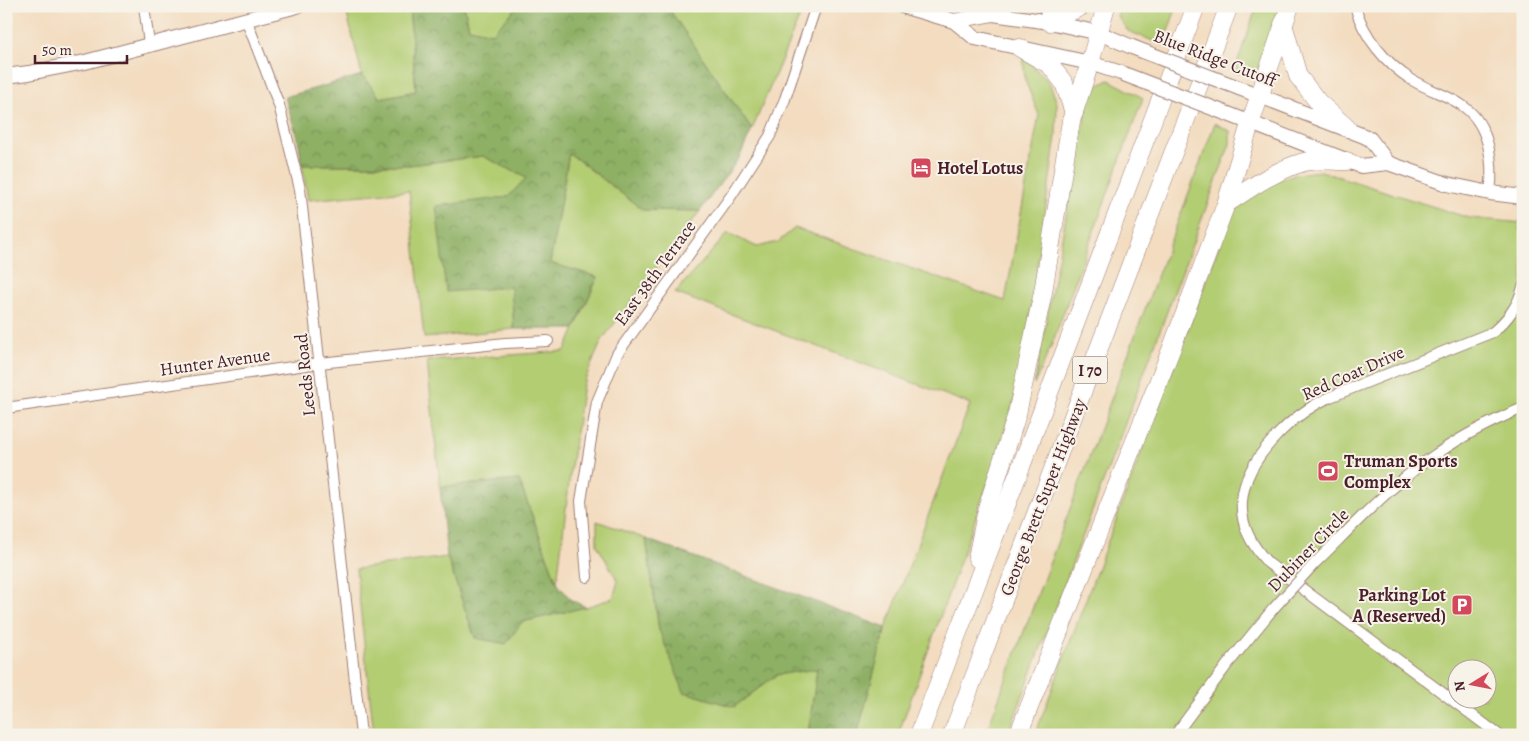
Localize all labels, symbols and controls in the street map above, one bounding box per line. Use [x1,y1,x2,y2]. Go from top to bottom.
street label: Blue Ridge Cutoff [1150,24,1283,94]
scale bar [35,32,128,64]
text: 50 m [42,40,72,60]
hotel icon: Hotel Lotus [909,156,933,180]
place label: Hotel Lotus [937,156,1023,180]
street label: East 38th Terrace [609,215,701,331]
street label: Leeds Road [289,332,321,418]
street label: Red Coat Drive [1298,340,1408,406]
street label: Hunter Avenue [158,342,272,382]
road number: I 70 [1072,356,1108,384]
street label: George Brett Super Highway [994,394,1092,599]
place label: Truman Sports Complex [1344,449,1458,494]
sports icon: Truman Sports Complex [1316,459,1340,483]
street label: Dubiner Circle [1262,503,1354,597]
place label: Parking Lot A (Reserved) [1351,583,1446,628]
parking icon: Parking Lot A (Reserved) [1450,593,1474,617]
north arrow [1446,658,1496,708]
text: N [1449,679,1470,693]

